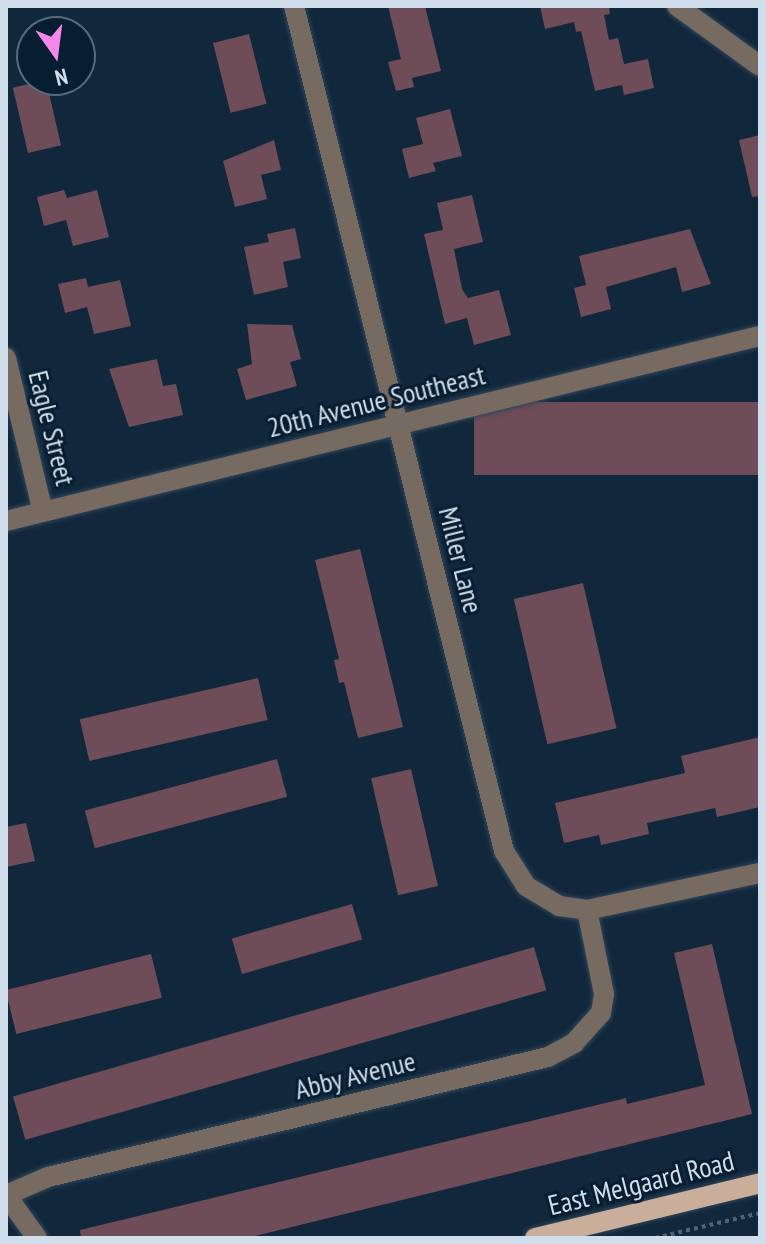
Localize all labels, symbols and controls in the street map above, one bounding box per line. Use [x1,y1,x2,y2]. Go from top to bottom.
north arrow [16,16,96,96]
text: N [52,62,70,92]
street label: 20th Avenue Southeast [263,358,489,444]
street label: Eagle Street [22,367,82,489]
street label: Miller Lane [432,503,490,617]
street label: Abby Avenue [291,1044,419,1106]
street label: East Melgaard Road [545,1144,737,1222]

